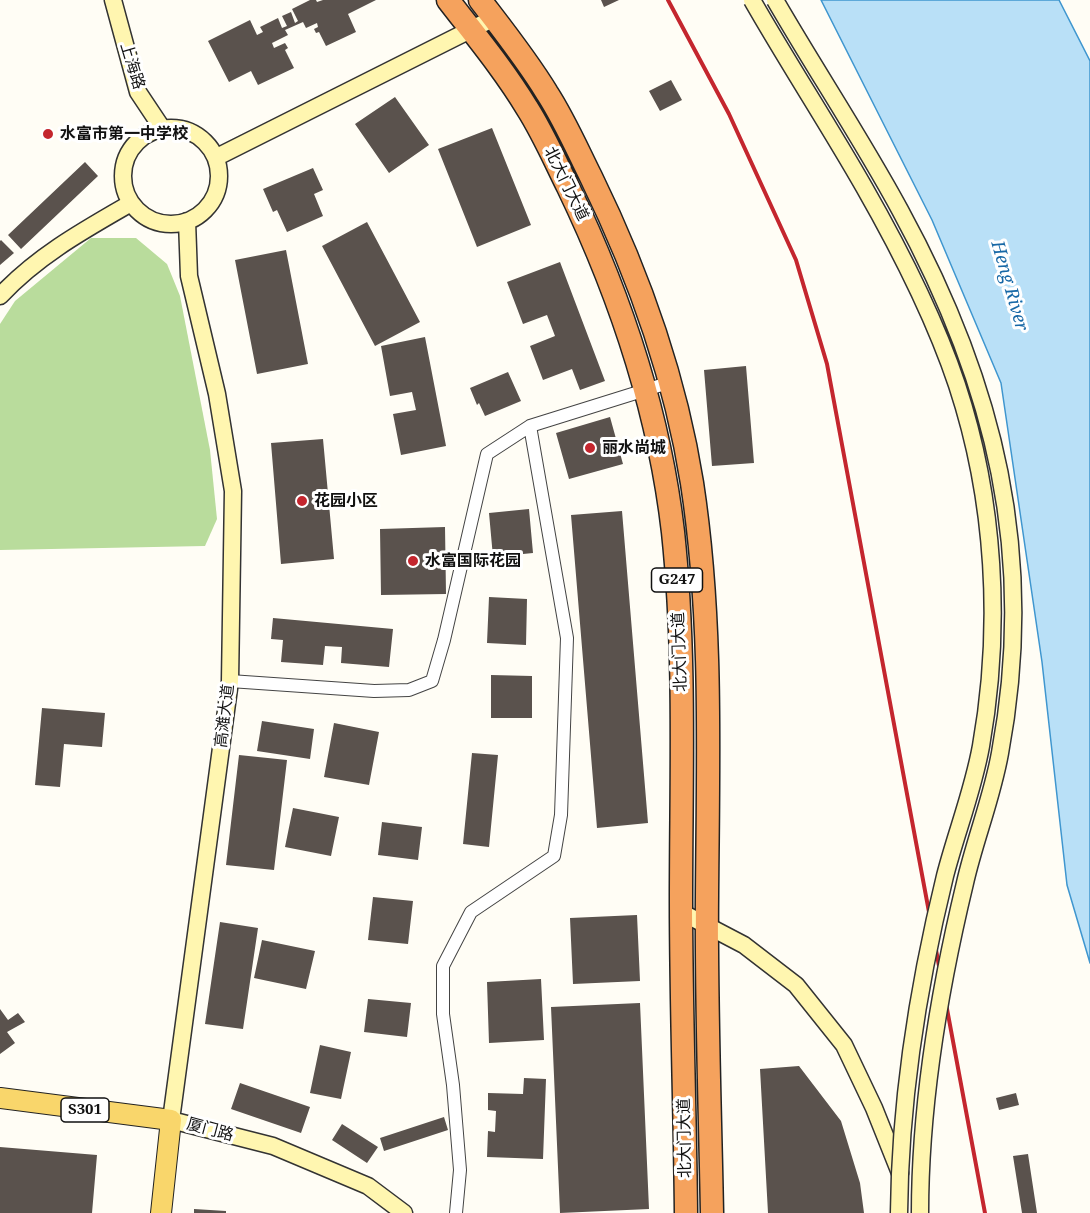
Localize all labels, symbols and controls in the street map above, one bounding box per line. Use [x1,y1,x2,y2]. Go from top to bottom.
street label: 上海路 [116,40,148,92]
place label: 水富市第一中学校 [60,124,188,144]
marker: 水富市第一中学校 [41,127,55,141]
street label: 北大门大道 [540,144,592,224]
water label: Heng River [986,238,1032,334]
place label: 丽水尚城 [602,438,666,458]
marker: 丽水尚城 [583,441,597,455]
place label: 花园小区 [314,491,378,511]
marker: 花园小区 [295,494,309,508]
place label: 水富国际花园 [425,551,521,571]
marker: 水富国际花园 [406,554,420,568]
road number: G247 [652,568,702,592]
street label: 北大门大道 [669,612,691,692]
street label: 高滩大道 [212,683,238,749]
road number: S301 [61,1098,109,1122]
street label: 北大门大道 [675,1098,695,1178]
street label: 厦门路 [184,1115,236,1145]

